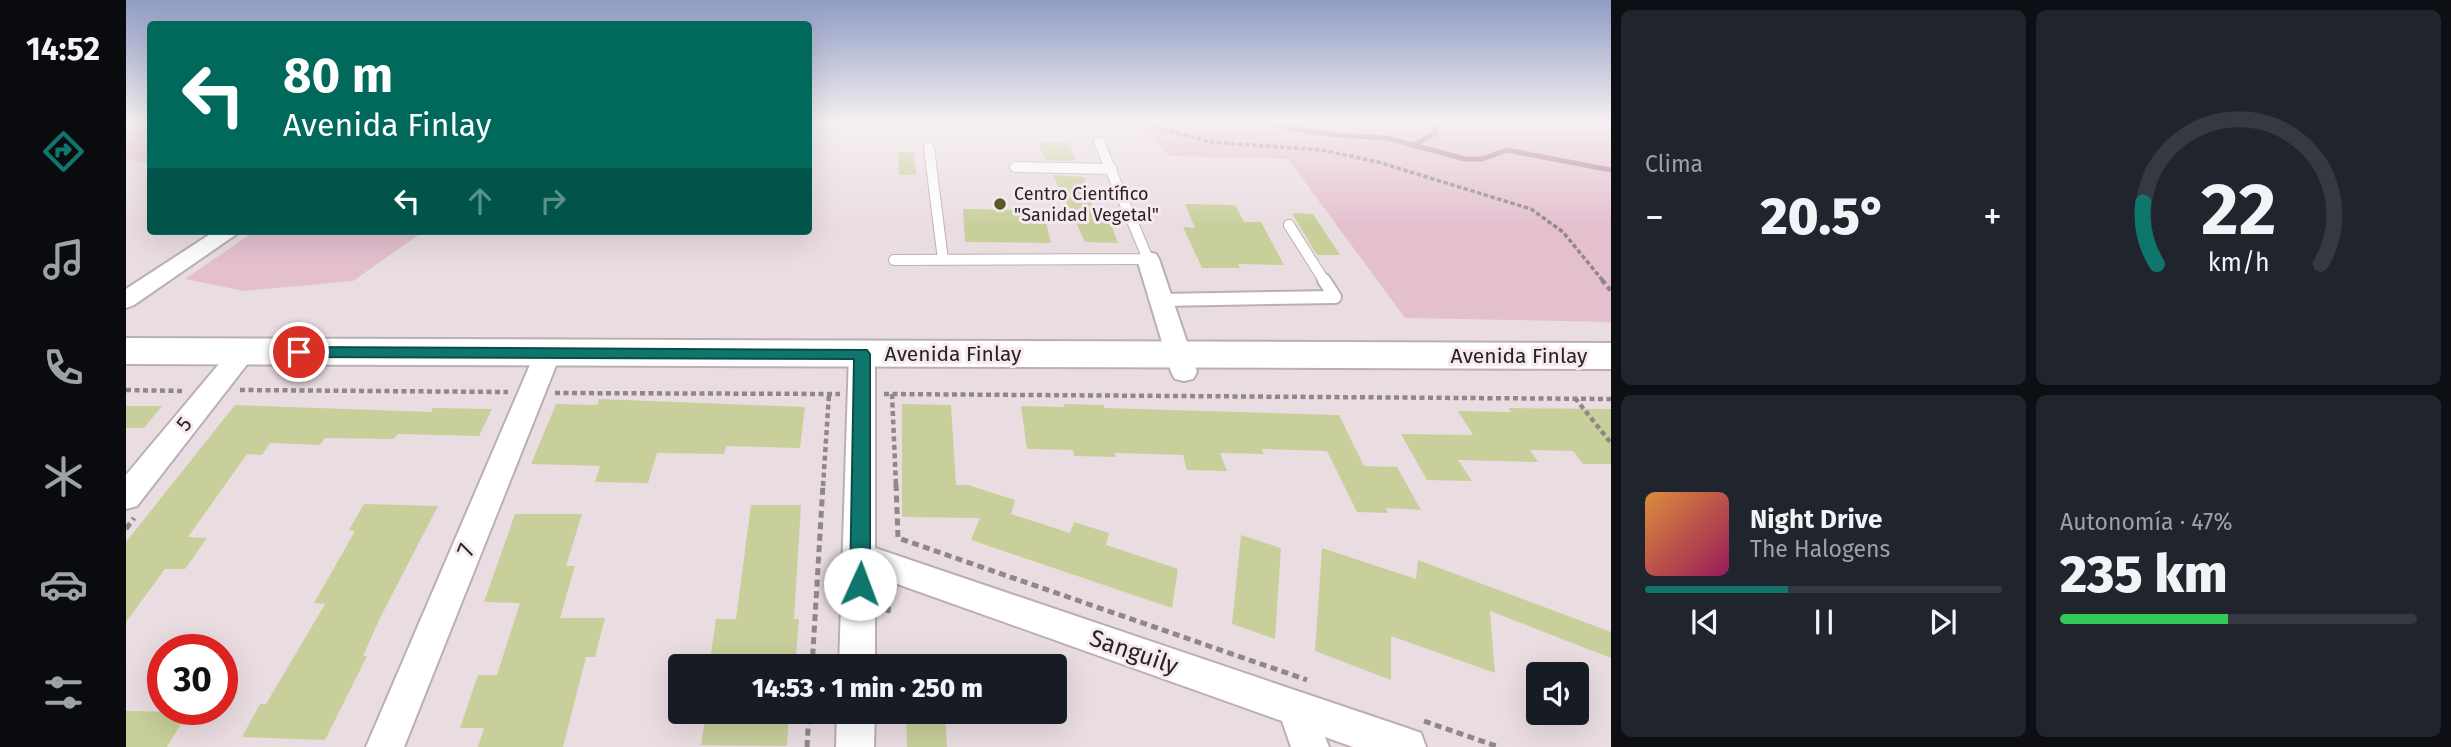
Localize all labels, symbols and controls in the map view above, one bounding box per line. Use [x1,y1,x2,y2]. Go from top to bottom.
text: 14:52 [26,30,100,68]
text: 80 m [283,46,393,105]
icon: left [168,49,259,140]
text: Avenida Finlay [283,106,491,144]
icon: directions [39,127,88,176]
text: Clima [1645,150,1703,178]
text: 22 [2201,166,2276,253]
icon: left [388,182,426,220]
icon: ahead [461,182,499,220]
icon: right [534,182,572,220]
place label: Centro Científico "Sanidad Vegetal" [1014,183,1159,226]
text: 20.5° [1761,185,1887,248]
text: − [1645,194,1664,240]
text: + [1983,194,2002,240]
marker: Centro Científico "Sanidad Vegetal" [992,196,1008,212]
icon: music [39,235,88,284]
text: km/h [2208,247,2269,277]
pin [269,322,329,382]
icon: arrive [280,333,318,371]
street label: Avenida Finlay [885,341,1022,367]
icon: phone [39,343,88,392]
street label: Avenida Finlay [1451,343,1588,369]
street label: 5 [171,412,197,436]
icon: climate [39,452,88,501]
text: Night Drive [1750,504,1882,535]
text: Autonomía · 47% [2060,508,2232,536]
text: The Halogens [1750,535,1890,563]
street label: 7 [451,540,481,560]
text: 235 km [2060,543,2228,606]
position arrow [823,547,897,621]
icon: car [39,560,88,609]
icon: previous [1686,603,1724,641]
icon: pause [1805,603,1843,641]
icon: next [1924,603,1962,641]
street label: Sanguily [1086,624,1182,680]
speed limit sign: 30 [147,634,238,725]
map controls [1526,662,1589,725]
button: sound [1526,662,1589,725]
icon: filters [39,668,88,717]
text: 14:53 · 1 min · 250 m [752,673,983,704]

